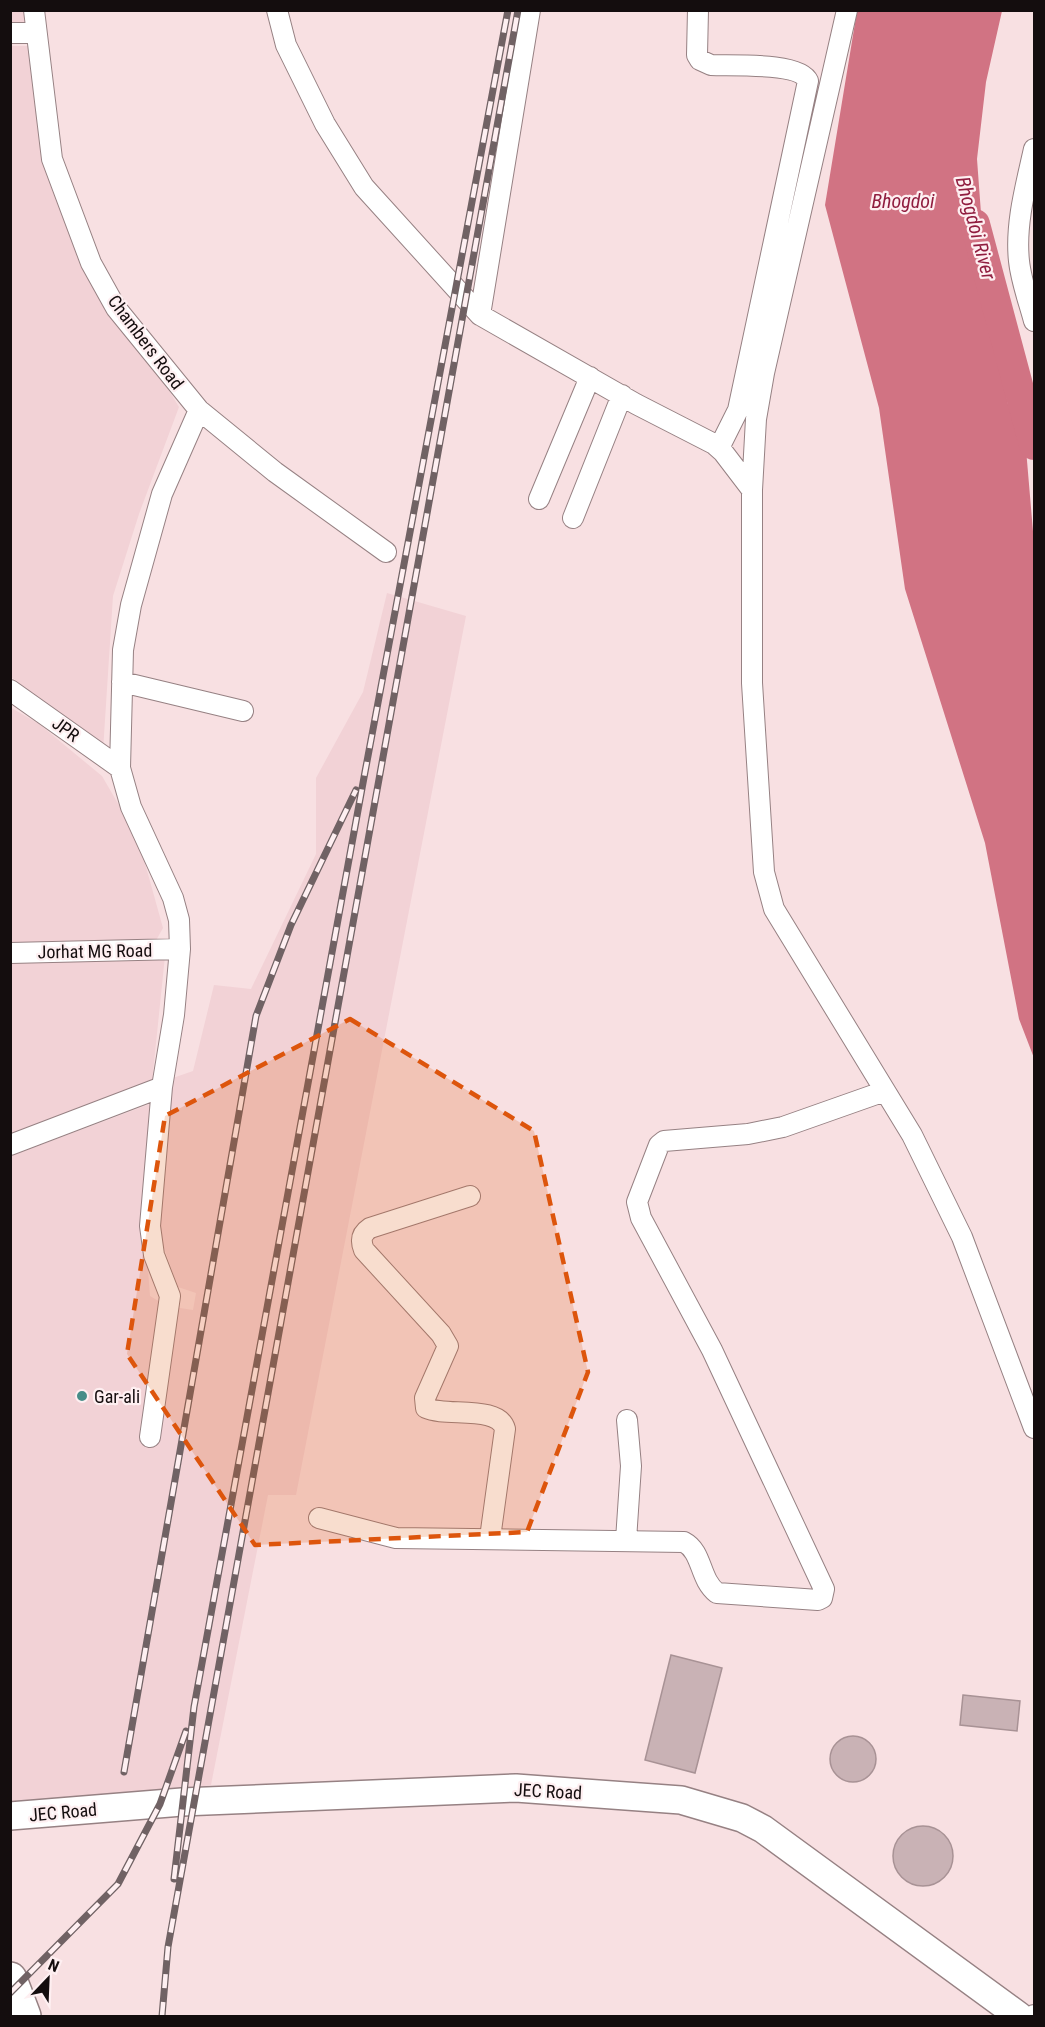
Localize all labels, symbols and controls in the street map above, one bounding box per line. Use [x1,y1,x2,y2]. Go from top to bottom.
water label: Bhogdoi River [951,174,1002,283]
water label: Bhogdoi [871,189,935,213]
street label: Chambers Road [104,291,188,393]
street label: JPR [48,712,84,746]
street label: Jorhat MG Road [38,940,152,962]
place label: Gar-ali [94,1386,140,1407]
marker: Gar-ali [75,1389,89,1403]
street label: JEC Road [513,1779,583,1803]
street label: JEC Road [28,1799,98,1825]
north arrow [18,1949,78,2009]
text: N [45,1955,62,1976]

